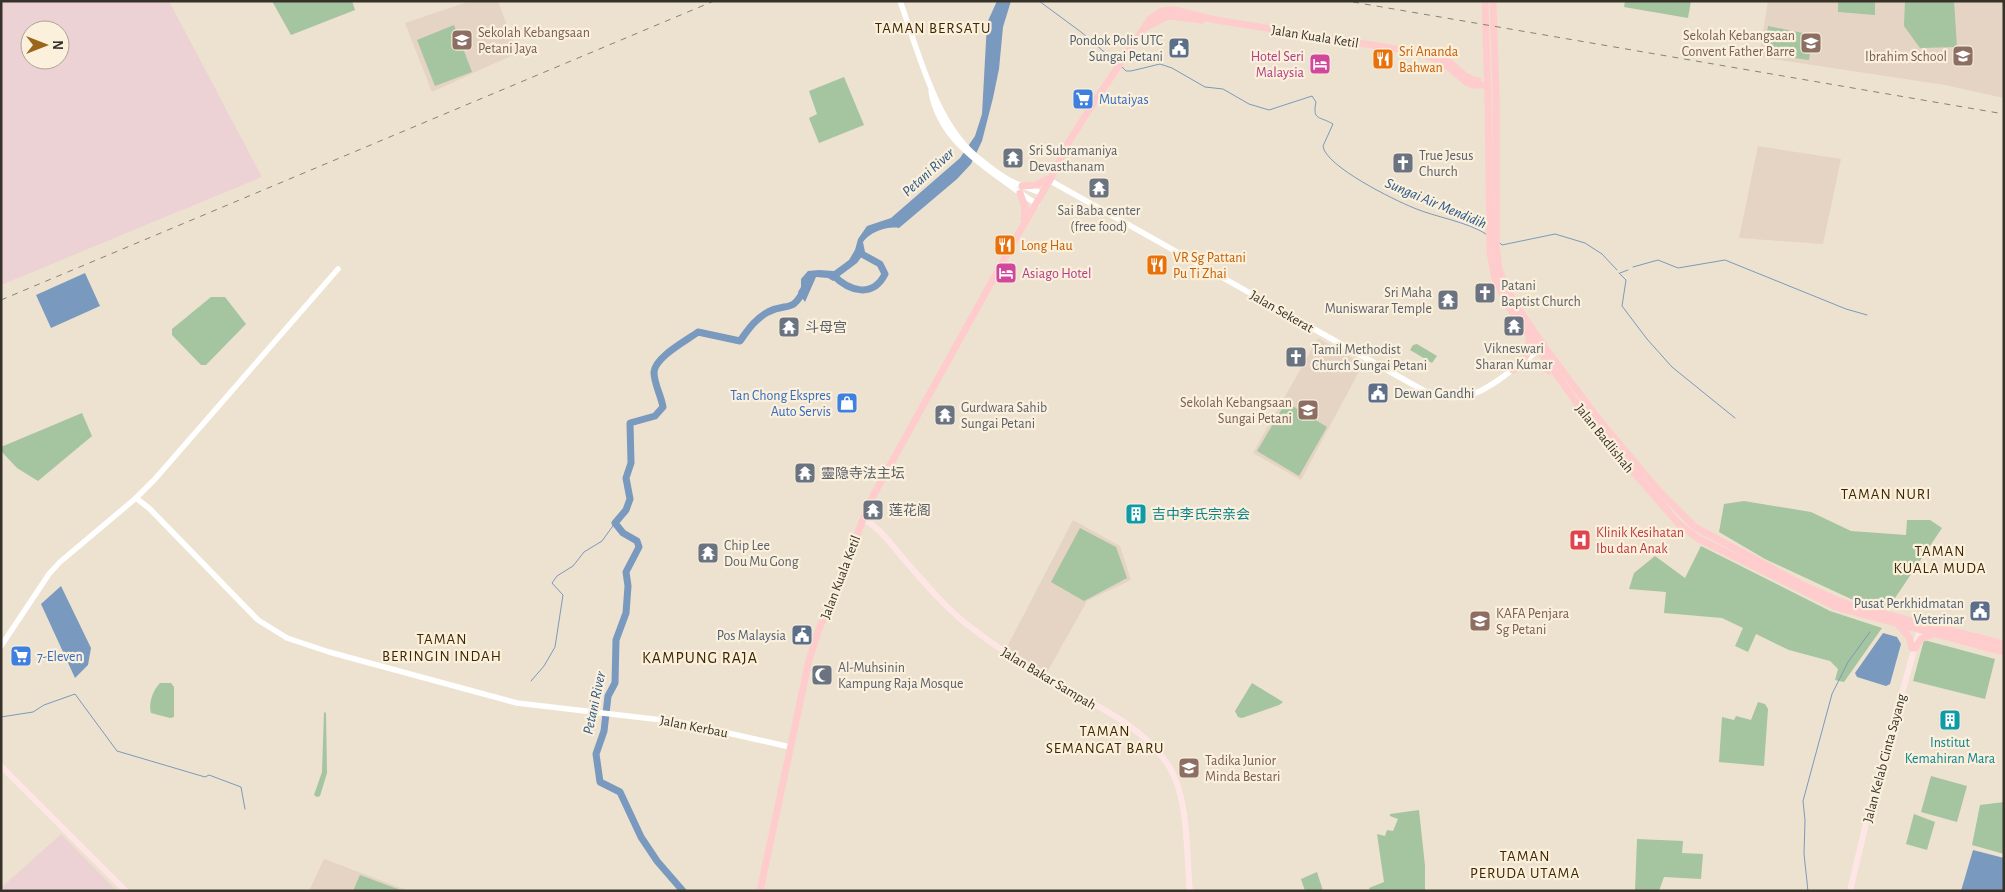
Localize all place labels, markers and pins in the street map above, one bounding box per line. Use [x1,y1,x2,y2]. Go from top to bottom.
place label: Sekolah Kebangsaan Petani Jaya [478,26,590,56]
school or university icon: Sekolah Kebangsaan Petani Jaya [450,28,474,52]
place label: Sekolah Kebangsaan Convent Father Barre [1682,29,1795,59]
school or university icon: Sekolah Kebangsaan Convent Father Barre [1799,31,1823,55]
place label: Pondok Polis UTC Sungai Petani [1069,34,1163,64]
public building icon: Pondok Polis UTC Sungai Petani [1167,36,1191,60]
school or university icon: Ibrahim School [1951,44,1975,68]
place label: Sri Ananda Bahwan [1399,45,1459,75]
restaurant icon: Sri Ananda Bahwan [1371,47,1395,71]
place label: Hotel Seri Malaysia [1251,50,1305,80]
place label: Ibrahim School [1865,50,1947,64]
hotel icon: Hotel Seri Malaysia [1308,52,1332,76]
supermarket icon: Mutaiyas [1071,87,1095,111]
place label: Mutaiyas [1099,93,1149,107]
place label: Sri Subramaniya Devasthanam [1029,144,1118,174]
temple icon: Sri Subramaniya Devasthanam [1001,146,1025,170]
place label: True Jesus Church [1419,149,1473,179]
church icon: True Jesus Church [1391,151,1415,175]
temple icon: Sai Baba center (free food) [1087,176,1111,200]
place label: Sai Baba center (free food) [1058,204,1141,234]
restaurant icon: Long Hau [993,233,1017,257]
place label: Long Hau [1021,239,1073,253]
place label: VR Sg Pattani Pu Ti Zhai [1173,251,1246,281]
restaurant icon: VR Sg Pattani Pu Ti Zhai [1145,253,1169,277]
hotel icon: Asiago Hotel [994,261,1018,285]
place label: Asiago Hotel [1022,267,1091,281]
place label: Patani Baptist Church [1501,279,1581,309]
church icon: Patani Baptist Church [1473,281,1497,305]
place label: Sri Maha Muniswarar Temple [1325,286,1433,316]
temple icon: Sri Maha Muniswarar Temple [1436,288,1460,312]
temple icon: Vikneswari Sharan Kumar [1502,314,1526,338]
temple icon: 斗母宫 [777,315,801,339]
place label: 斗母宫 [805,320,847,335]
place label: Vikneswari Sharan Kumar [1476,342,1553,372]
place label: Tamil Methodist Church Sungai Petani [1312,343,1427,373]
church icon: Tamil Methodist Church Sungai Petani [1284,345,1308,369]
public building icon: Dewan Gandhi [1366,381,1390,405]
place label: Dewan Gandhi [1394,387,1474,401]
place label: Tan Chong Ekspres Auto Servis [730,389,831,419]
shop icon: Tan Chong Ekspres Auto Servis [835,391,859,415]
place label: Sekolah Kebangsaan Sungai Petani [1180,396,1292,426]
school or university icon: Sekolah Kebangsaan Sungai Petani [1296,398,1320,422]
place label: Gurdwara Sahib Sungai Petani [961,401,1047,431]
temple icon: Gurdwara Sahib Sungai Petani [933,403,957,427]
temple icon: 靈隐寺法主坛 [793,461,817,485]
place label: 靈隐寺法主坛 [821,466,905,481]
temple icon: 莲花阁 [861,498,885,522]
building icon: 吉中李氏宗亲会 [1124,502,1148,526]
place label: 莲花阁 [889,503,931,518]
place label: 吉中李氏宗亲会 [1152,507,1250,522]
place label: Klinik Kesihatan Ibu dan Anak [1596,526,1684,556]
hospital icon: Klinik Kesihatan Ibu dan Anak [1568,528,1592,552]
place label: Chip Lee Dou Mu Gong [724,539,799,569]
temple icon: Chip Lee Dou Mu Gong [696,541,720,565]
place label: Pusat Perkhidmatan Veterinar [1854,597,1964,627]
public building icon: Pusat Perkhidmatan Veterinar [1968,599,1992,623]
place label: KAFA Penjara Sg Petani [1496,607,1570,637]
school or university icon: KAFA Penjara Sg Petani [1468,609,1492,633]
public building icon: Pos Malaysia [790,623,814,647]
place label: Pos Malaysia [717,629,787,643]
supermarket icon: 7-Eleven [9,644,33,668]
place label: 7-Eleven [37,650,83,664]
place label: Al-Muhsinin Kampung Raja Mosque [838,661,964,691]
mosque icon: Al-Muhsinin Kampung Raja Mosque [810,663,834,687]
building icon: Institut Kemahiran Mara [1938,708,1962,732]
place label: Institut Kemahiran Mara [1905,736,1996,766]
place label: Tadika Junior Minda Bestari [1205,754,1280,784]
school or university icon: Tadika Junior Minda Bestari [1177,756,1201,780]

